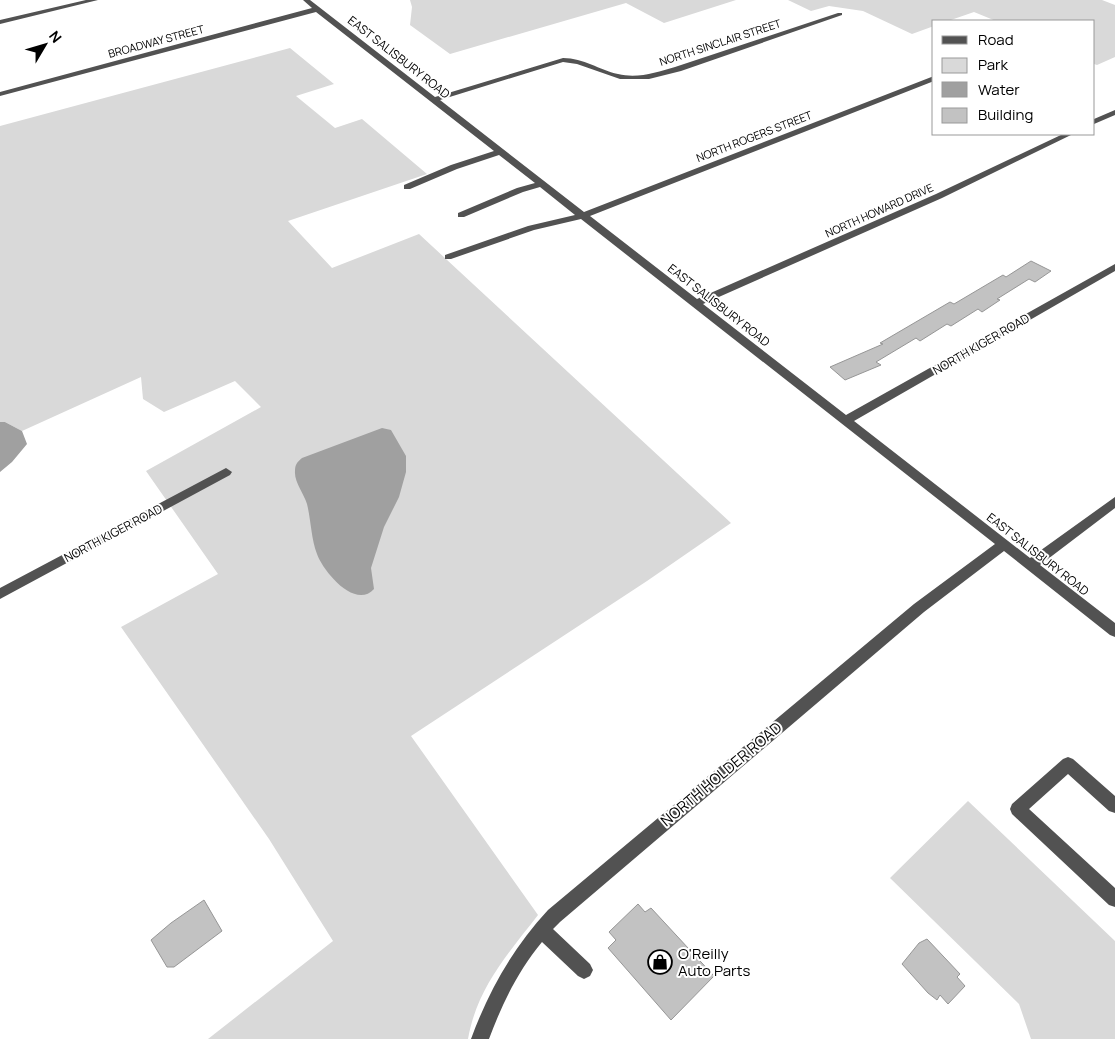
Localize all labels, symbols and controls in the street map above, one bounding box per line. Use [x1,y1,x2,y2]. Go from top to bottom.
street label: EAST SALISBURY ROAD [344,12,454,102]
street label: NORTH SINCLAIR STREET [657,15,783,69]
north arrow [20,20,70,70]
legend [932,20,1095,135]
street label: BROADWAY STREET [106,21,206,61]
text: N [45,27,66,47]
text: Road [978,29,1014,50]
text: Park [978,54,1008,75]
text: Water [978,79,1020,100]
text: Building [978,104,1033,125]
street label: NORTH ROGERS STREET [694,107,814,165]
street label: NORTH HOWARD DRIVE [823,179,935,241]
street label: EAST SALISBURY ROAD [664,260,774,350]
street label: NORTH KIGER ROAD [930,309,1032,379]
street label: NORTH KIGER ROAD [61,500,165,566]
street label: EAST SALISBURY ROAD [983,509,1093,599]
street label: NORTH HOLDER ROAD [656,717,786,831]
place label: O'Reilly Auto Parts [678,943,750,981]
shop icon: O'Reilly Auto Parts [647,949,673,975]

